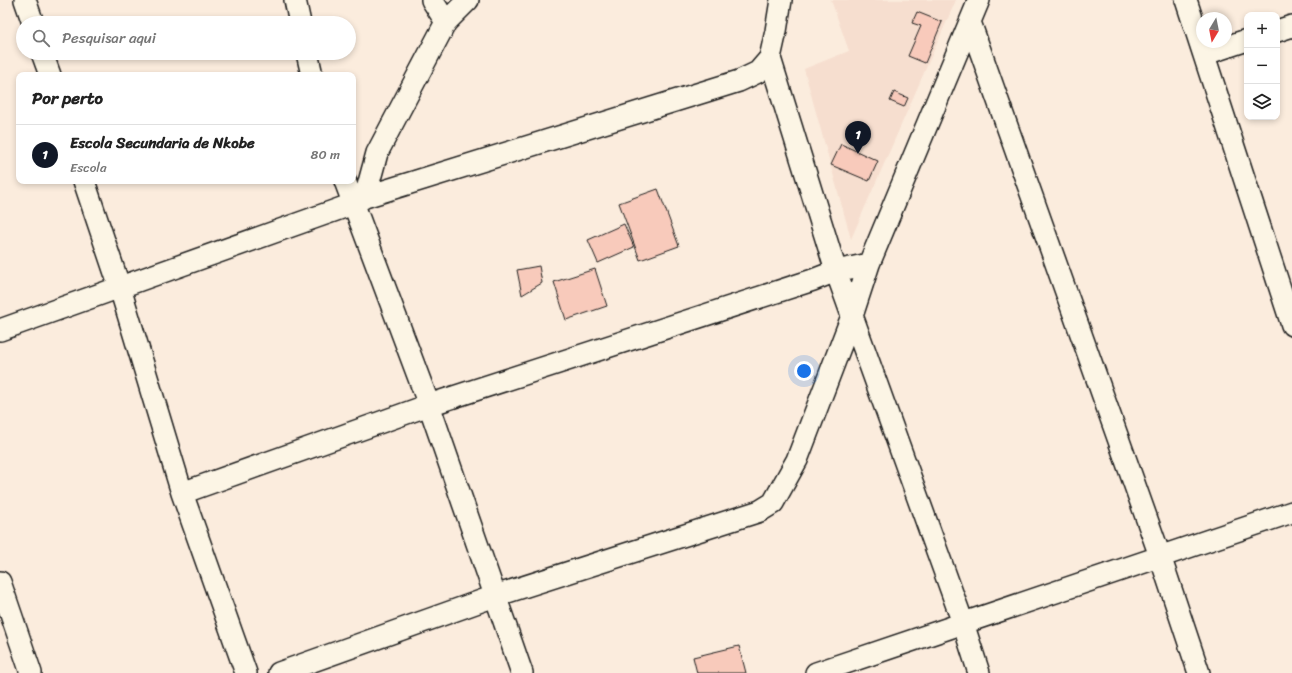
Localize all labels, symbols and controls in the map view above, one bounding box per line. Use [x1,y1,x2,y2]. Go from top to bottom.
north arrow [1196,12,1232,48]
map controls [1244,12,1280,120]
button: + [1244,12,1280,48]
search box [16,16,356,60]
text: Pesquisar aqui [62,25,156,51]
icon: search [30,27,52,49]
button: − [1244,48,1280,84]
text: Por perto [32,83,103,113]
button: layers [1244,84,1280,120]
pin: 1 [845,121,871,154]
text: Escola Secundaria de Nkobe [70,130,255,156]
text: 1 [42,143,48,166]
text: 80 m [311,143,340,166]
text: Escola [70,156,107,179]
your location [794,361,814,381]

